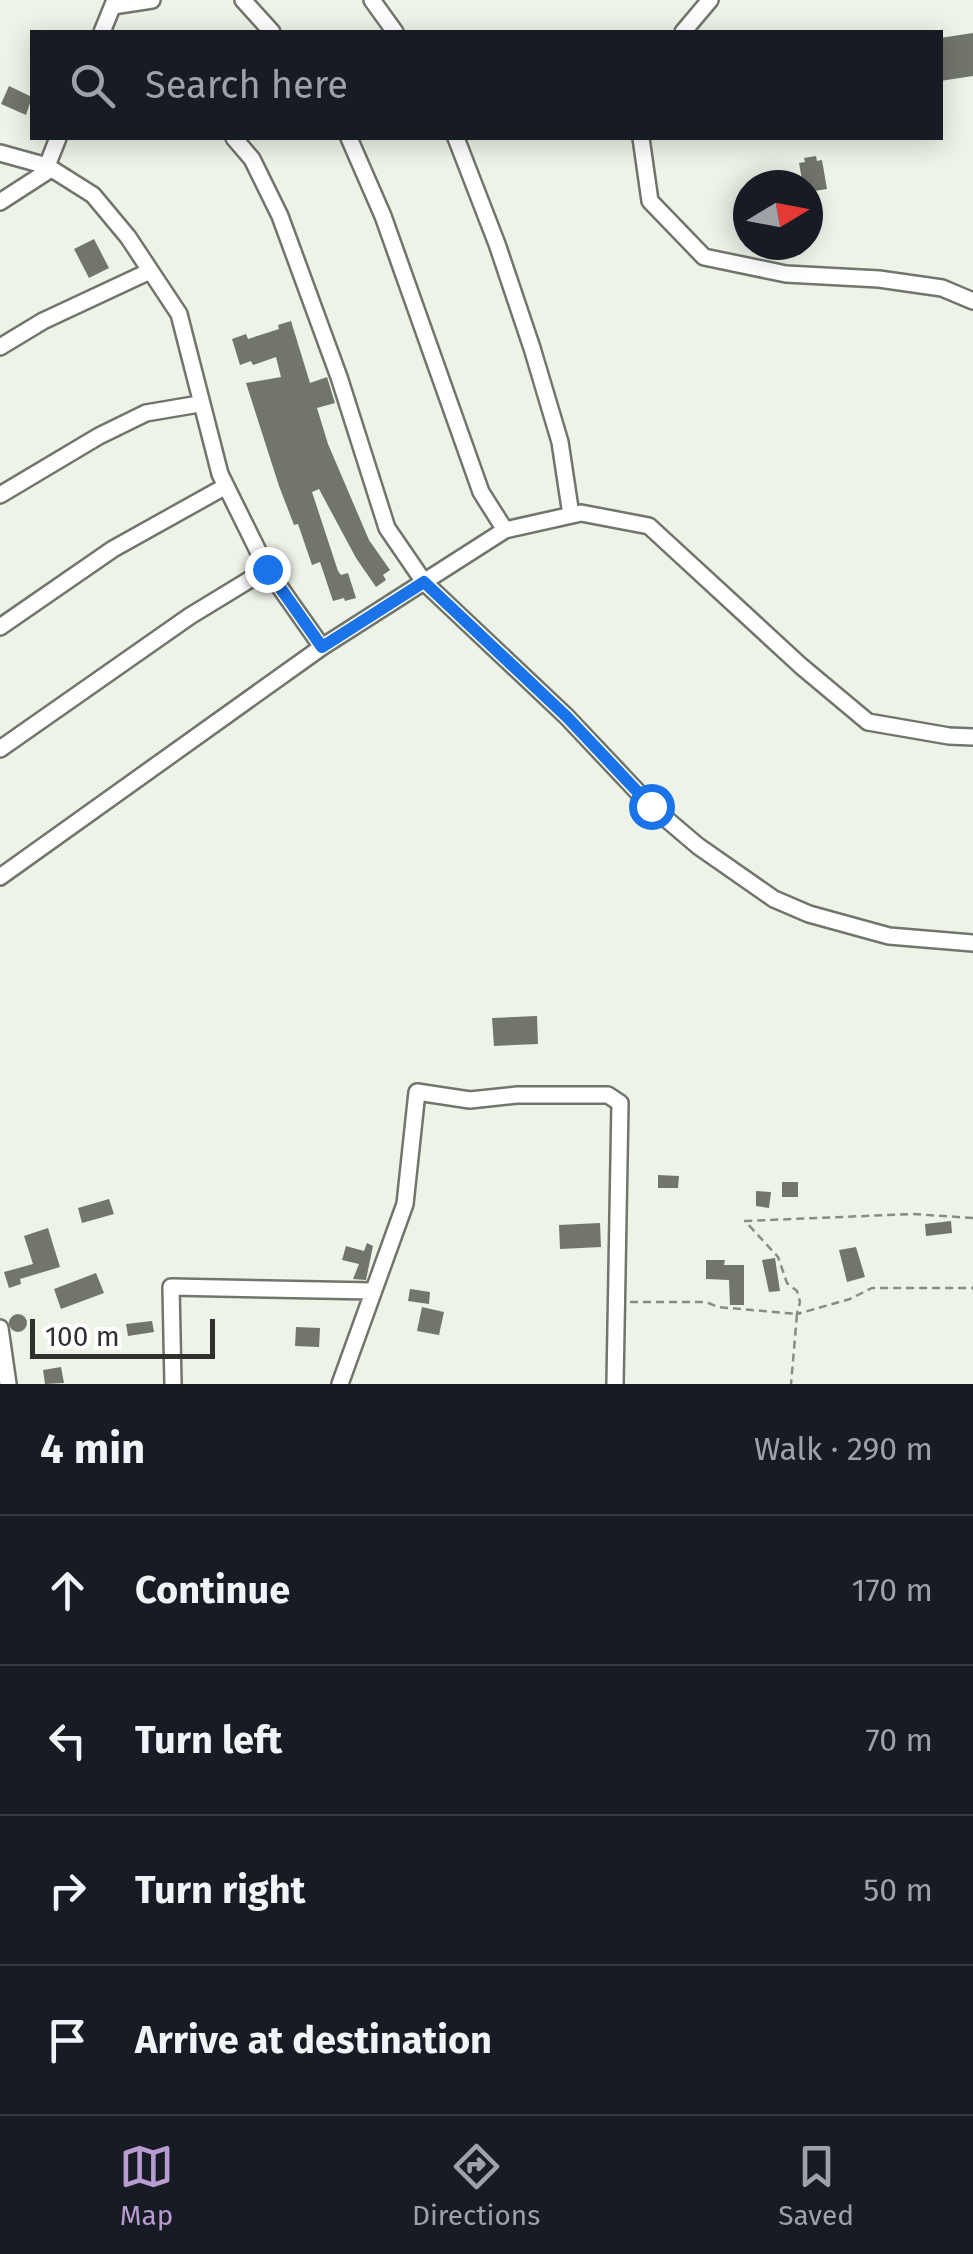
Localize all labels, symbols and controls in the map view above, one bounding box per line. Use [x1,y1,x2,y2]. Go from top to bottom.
search box [30,30,943,140]
icon: search [65,58,120,113]
text: Search here [145,62,348,108]
north arrow [733,170,823,260]
route end [245,547,291,593]
route start [629,784,675,830]
scale bar [30,1314,215,1358]
text: 100 m [45,1320,120,1353]
text: 4 min [40,1424,145,1474]
text: Walk · 290 m [754,1430,933,1468]
icon: ahead [40,1563,95,1618]
text: Continue [135,1567,290,1613]
text: 170 m [852,1571,933,1609]
icon: left [40,1713,95,1768]
text: Turn left [135,1717,282,1763]
text: 70 m [865,1721,933,1759]
icon: right [40,1863,95,1918]
text: Turn right [135,1867,305,1913]
text: 50 m [863,1871,933,1909]
icon: arrive [40,2013,95,2068]
text: Arrive at destination [135,2017,492,2063]
tab: Map [119,2139,174,2232]
tab: Directions [412,2139,540,2232]
tab: Saved [778,2139,854,2232]

